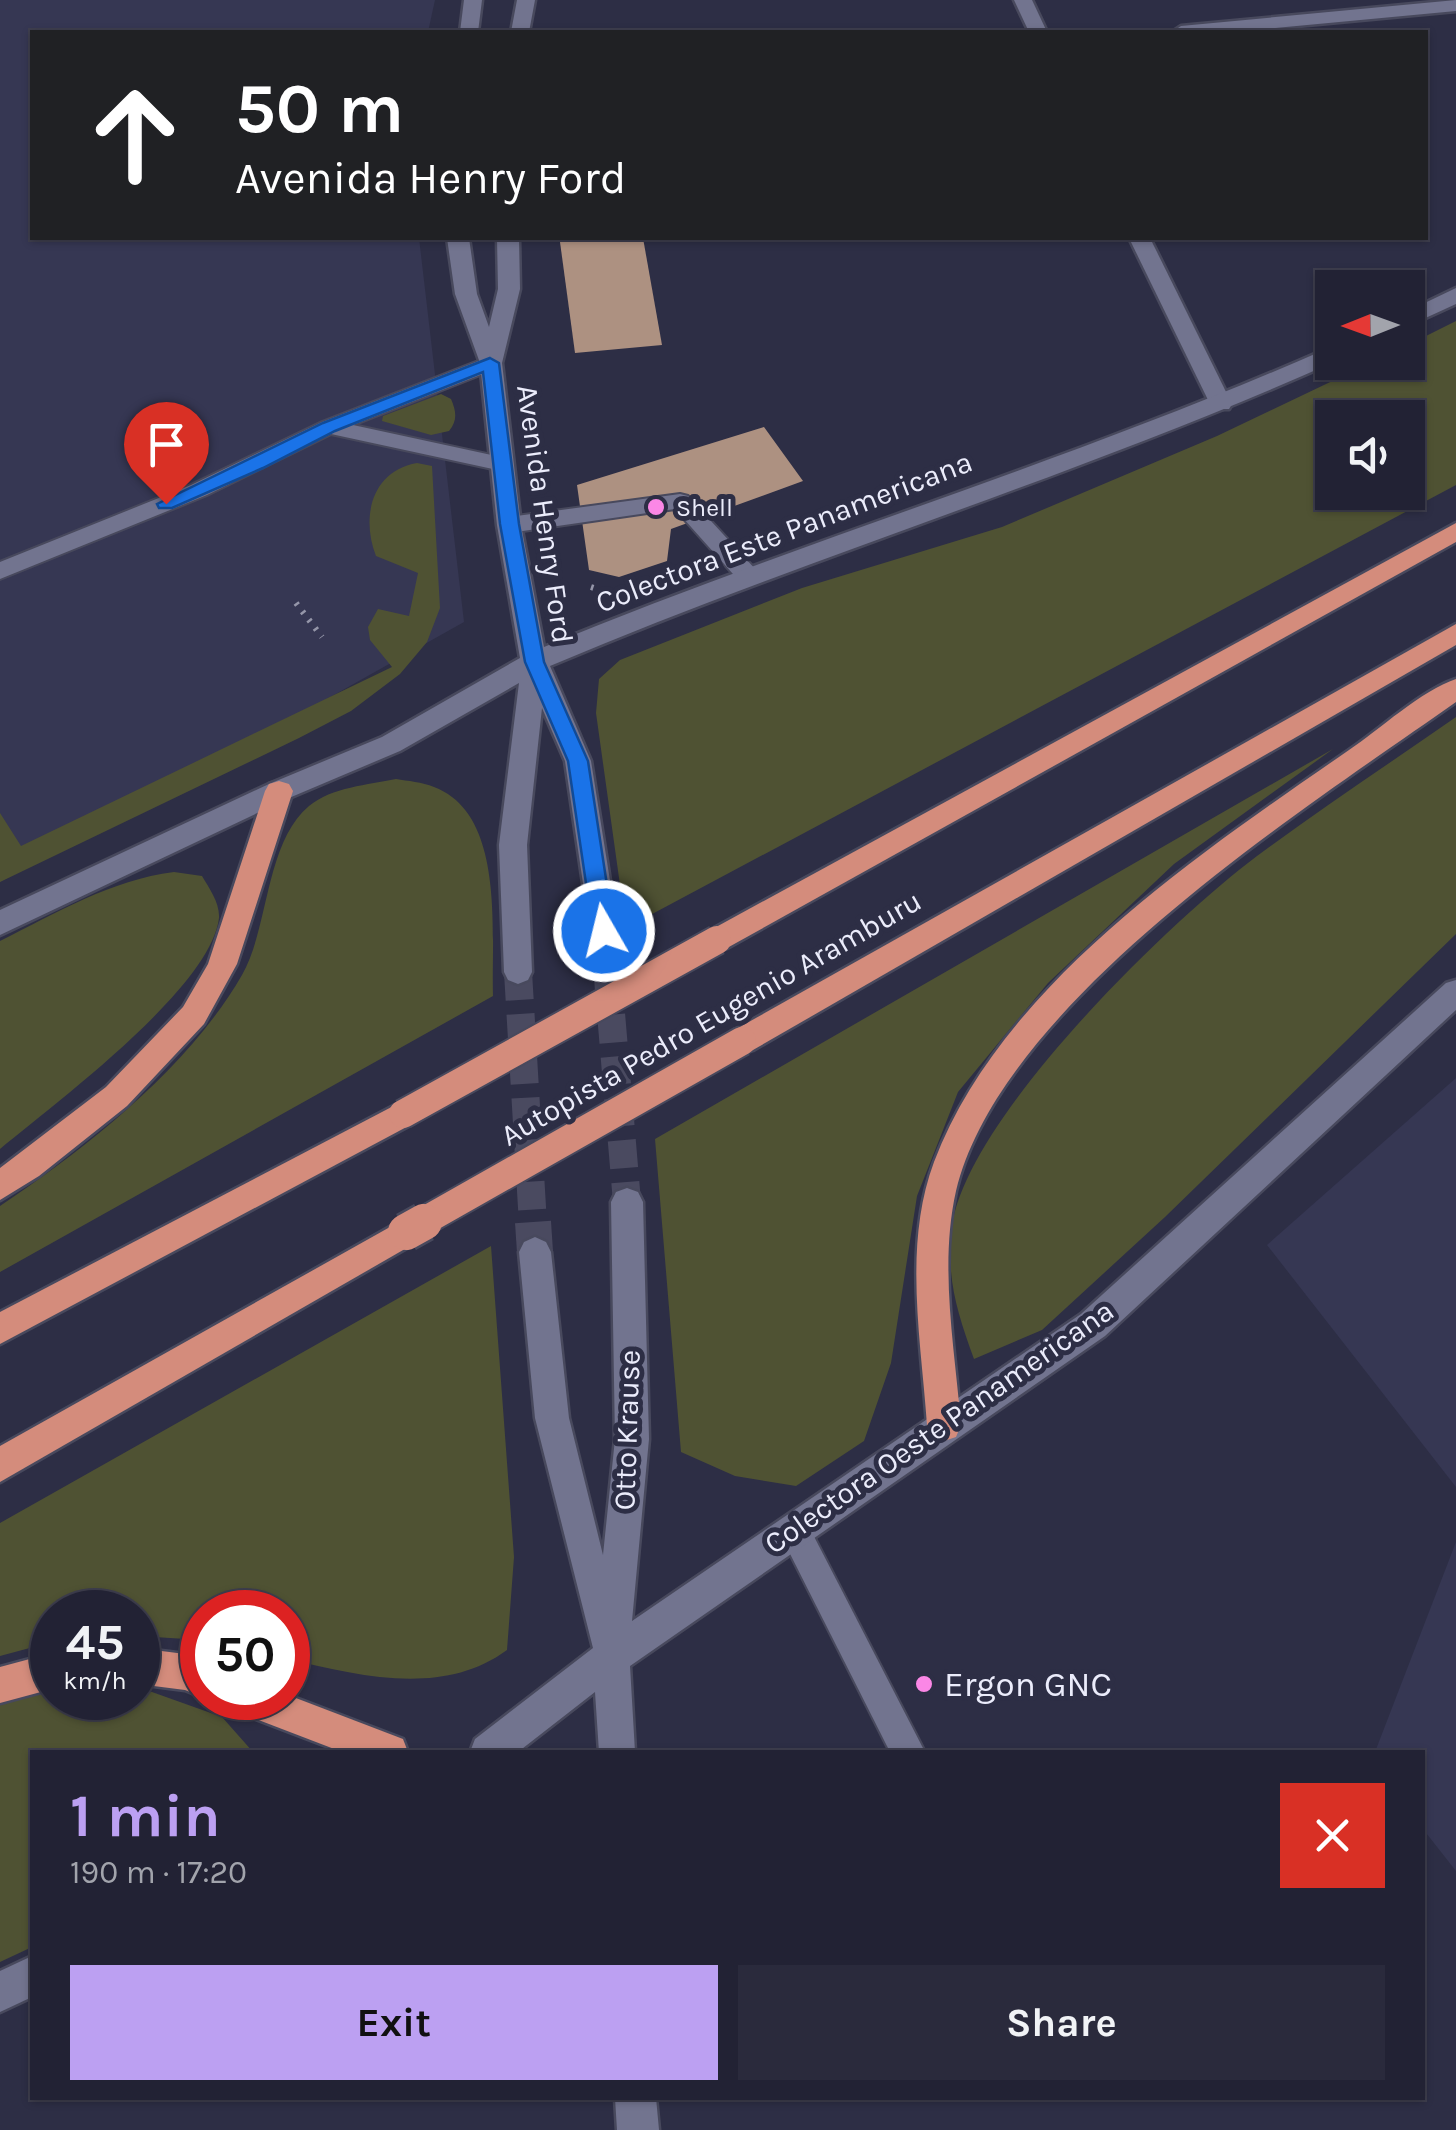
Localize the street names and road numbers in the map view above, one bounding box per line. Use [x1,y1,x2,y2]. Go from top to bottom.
street label: Avenida Henry Ford [509,382,581,646]
street label: Colectora Este Panamericana [591,443,977,621]
street label: Autopista Pedro Eugenio Aramburu [494,882,928,1154]
street label: Colectora Oeste Panamericana [757,1292,1121,1562]
street label: Otto Krause [606,1349,648,1511]

